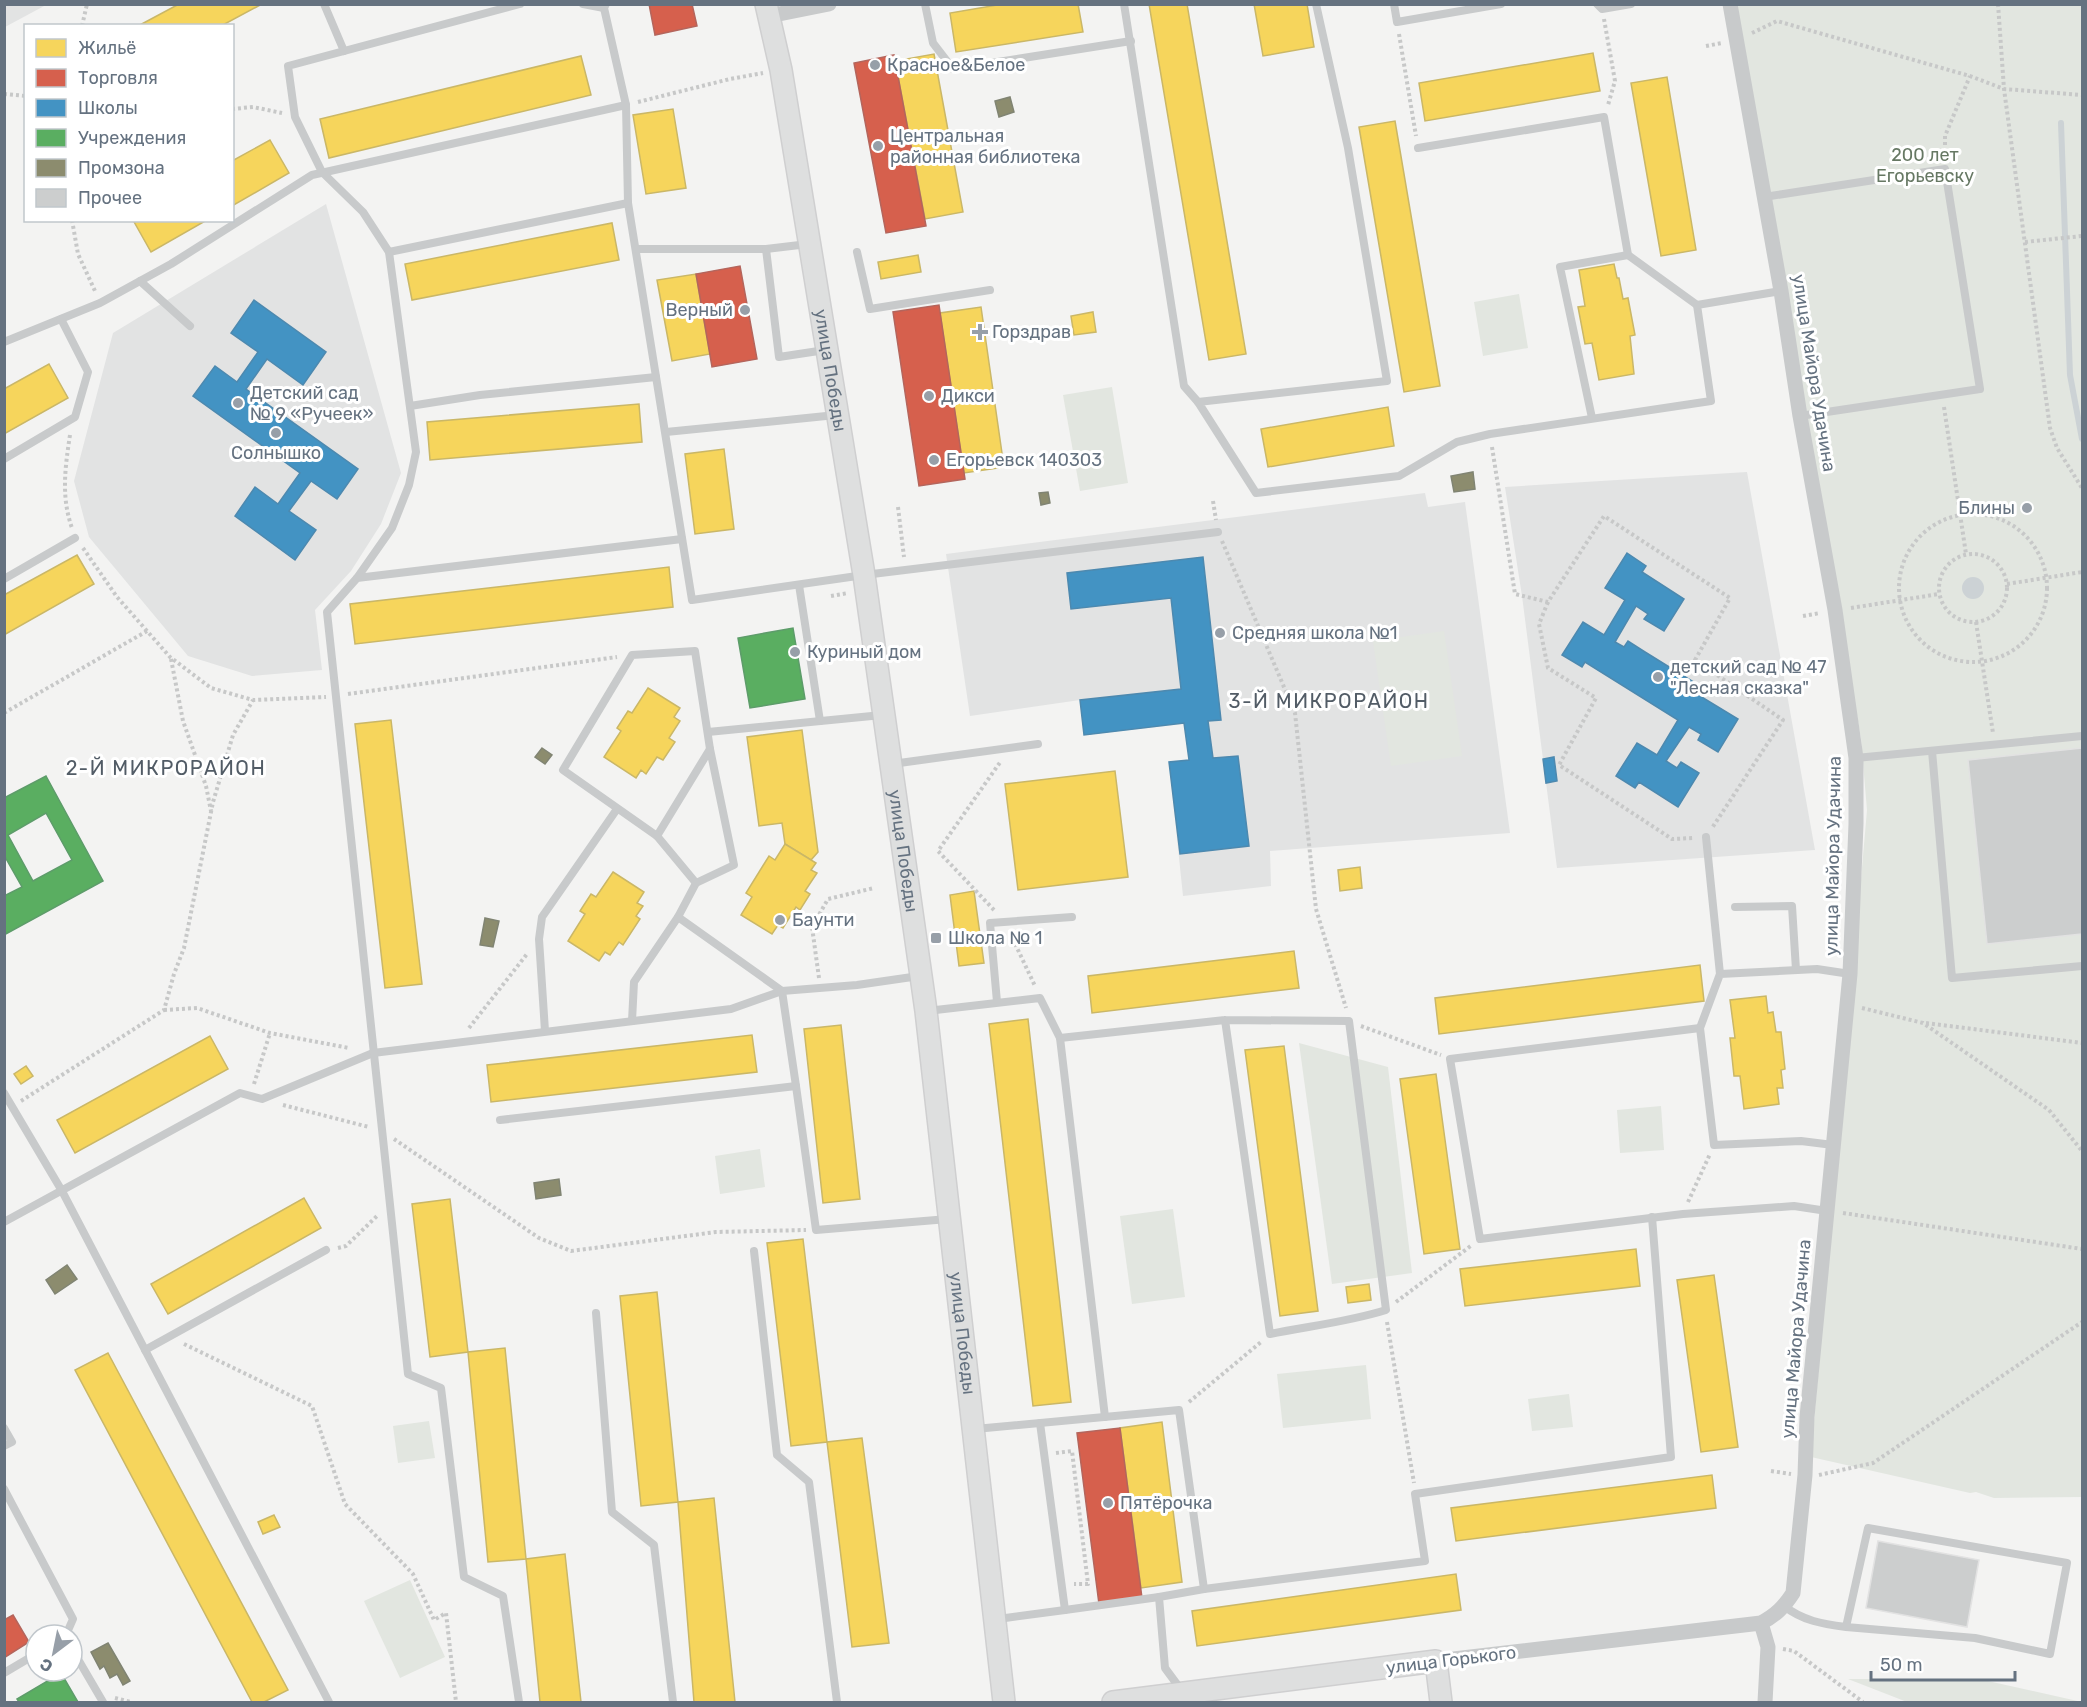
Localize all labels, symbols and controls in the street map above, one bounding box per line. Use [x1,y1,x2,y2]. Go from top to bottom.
legend [24,24,234,222]
text: Жильё [78,37,136,59]
place label: Красное&Белое [887,54,1025,76]
marker: Красное&Белое [868,58,882,72]
text: Торговля [78,67,158,89]
text: Школы [78,97,138,119]
place label: Центральная районная библиотека [890,125,1081,168]
text: Учреждения [78,127,186,149]
marker: Центральная районная библиотека [871,139,885,153]
park label: 200 лет Егорьевску [1876,144,1974,187]
text: Промзона [78,157,165,179]
text: Прочее [78,187,142,209]
street label: улица Майора Удачина [1788,273,1840,473]
place label: Верный [666,299,733,321]
marker: Верный [738,303,752,317]
street label: улица Победы [809,308,851,433]
place label: Горздрав [992,321,1071,343]
marker: Горздрав [973,325,987,339]
place label: Детский сад № 9 «Ручеек» [250,382,373,425]
place label: Дикси [941,385,995,407]
marker: Дикси [922,389,936,403]
marker: Детский сад № 9 «Ручеек» [231,396,245,410]
marker: Солнышко [269,426,283,440]
place label: Солнышко [231,442,321,464]
place label: Егорьевск 140303 [946,449,1102,471]
marker: Егорьевск 140303 [927,453,941,467]
place label: Блины [1958,497,2015,519]
marker: Блины [2020,501,2034,515]
place label: Средняя школа №1 [1232,622,1397,644]
marker: Средняя школа №1 [1213,626,1227,640]
place label: Куриный дом [807,641,922,663]
marker: Куриный дом [788,645,802,659]
place label: детский сад № 47 "Лесная сказка" [1670,656,1826,699]
marker: детский сад № 47 "Лесная сказка" [1651,670,1665,684]
district label: 3-Й МИКРОРАЙОН [1228,689,1430,713]
district label: 2-Й МИКРОРАЙОН [66,756,266,780]
street label: улица Майора Удачина [1820,756,1846,956]
street label: улица Победы [884,788,923,913]
place label: Баунти [792,909,854,931]
marker: Баунти [773,913,787,927]
place label: Школа № 1 [948,927,1042,949]
marker: Школа № 1 [929,931,943,945]
street label: улица Майора Удачина [1776,1238,1816,1440]
street label: улица Победы [945,1270,980,1396]
place label: Пятёрочка [1120,1492,1213,1514]
marker: Пятёрочка [1101,1496,1115,1510]
north arrow [24,1623,84,1683]
street label: улица Горького [1385,1641,1517,1679]
scale bar [1871,1644,2015,1682]
text: С [37,1654,56,1676]
text: 50 m [1880,1654,1923,1676]

